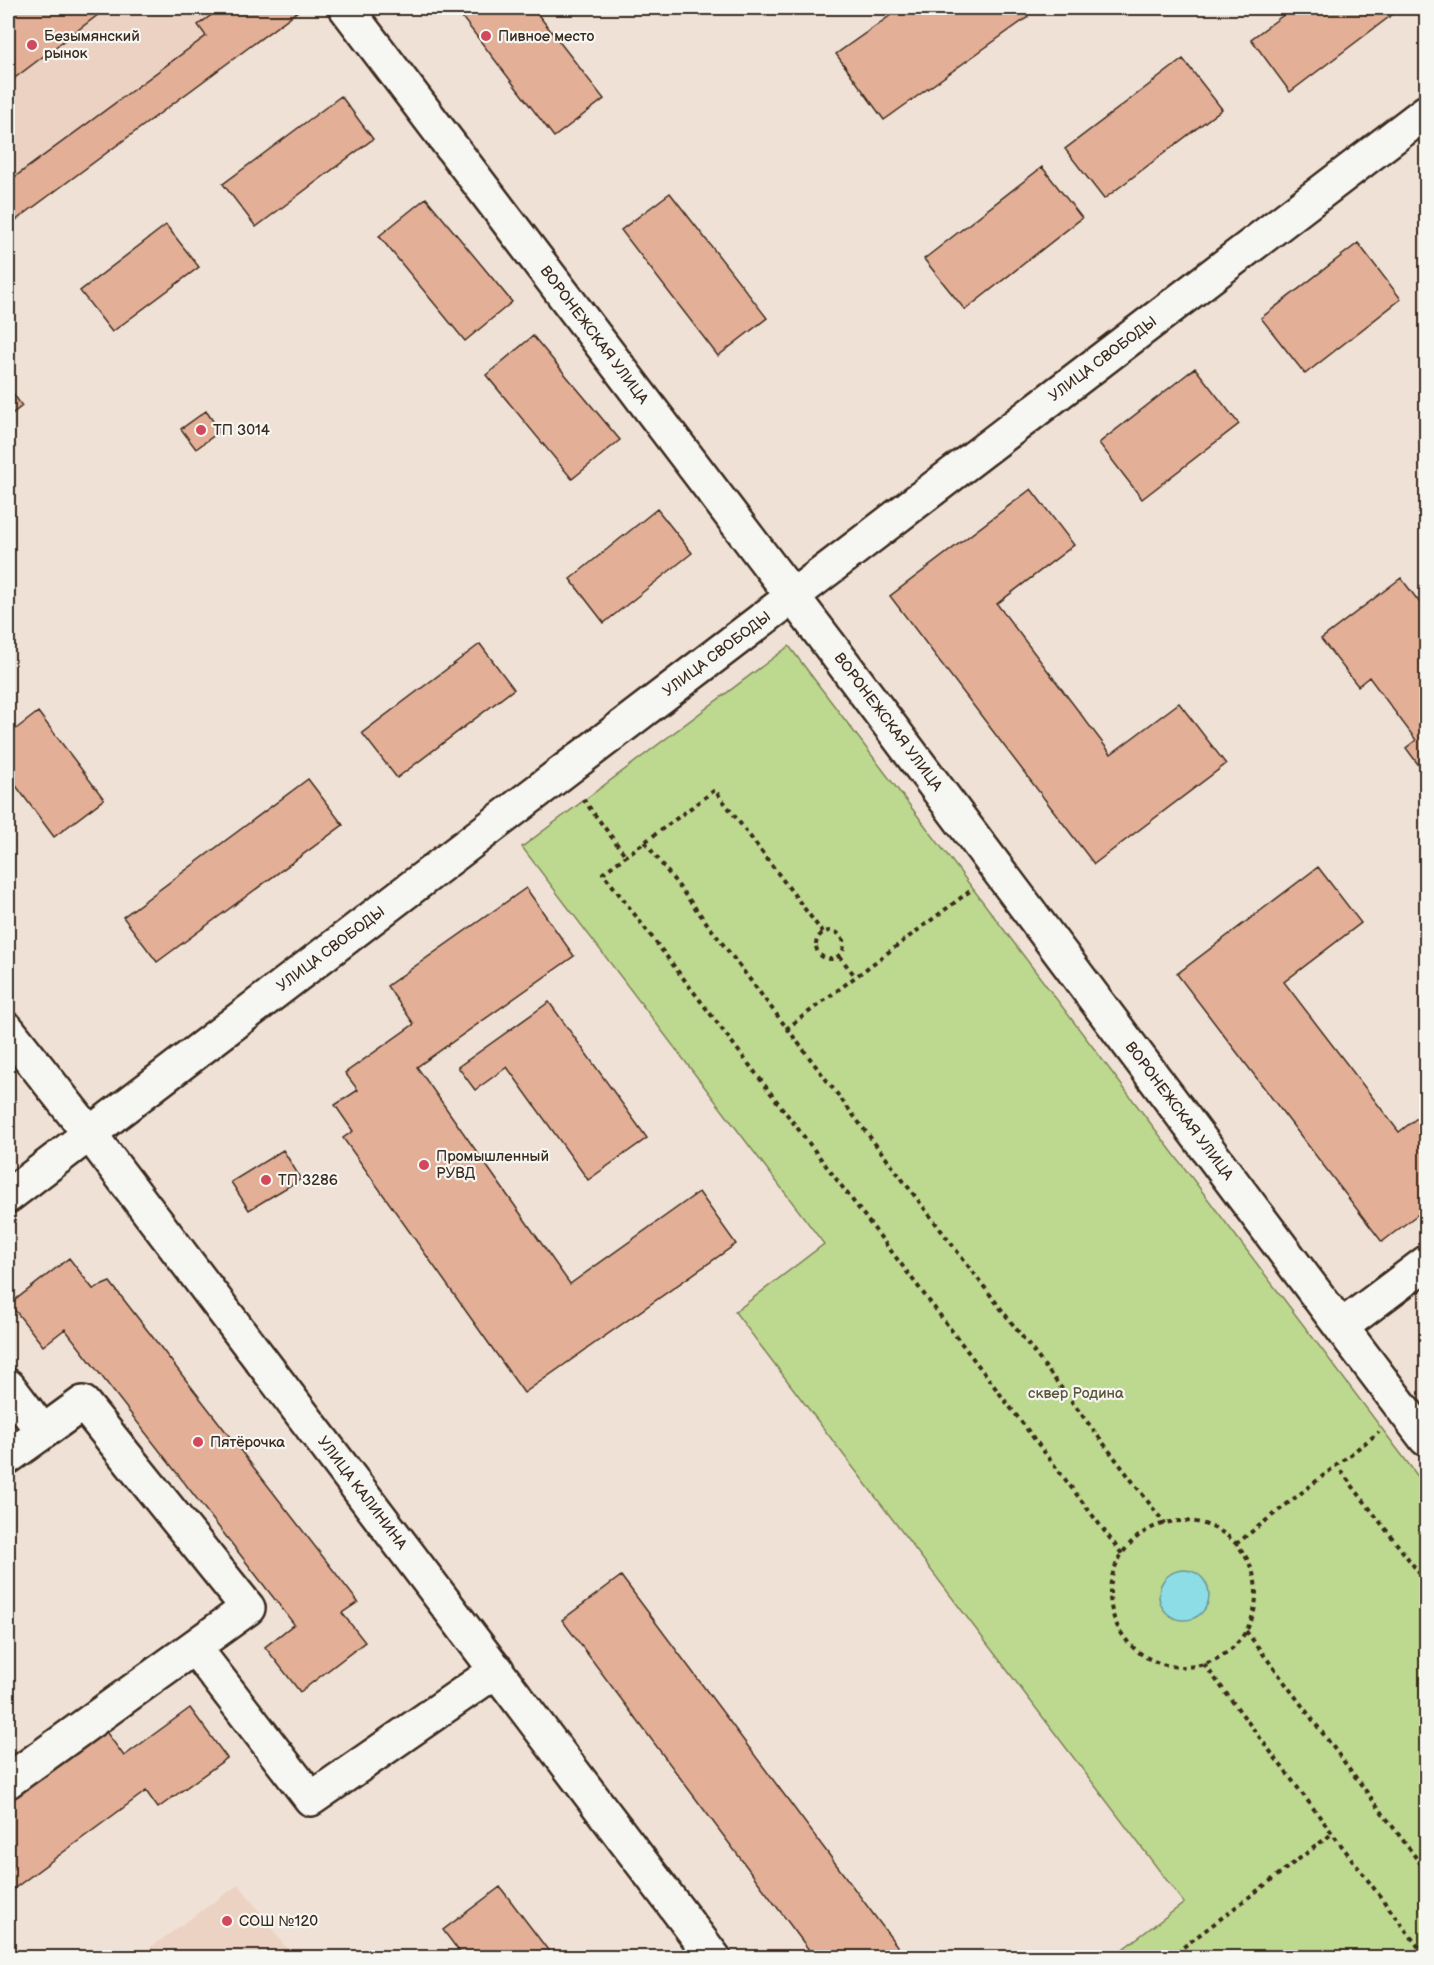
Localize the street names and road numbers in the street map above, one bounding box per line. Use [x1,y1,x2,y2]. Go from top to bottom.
street label: ВОРОНЕЖСКАЯ УЛИЦА [536,262,653,409]
street label: УЛИЦА СВОБОДЫ [1045,312,1161,406]
street label: УЛИЦА СВОБОДЫ [659,607,775,701]
street label: ВОРОНЕЖСКАЯ УЛИЦА [830,649,947,796]
street label: УЛИЦА СВОБОДЫ [273,902,389,996]
street label: ВОРОНЕЖСКАЯ УЛИЦА [1121,1038,1238,1185]
street label: УЛИЦА КАЛИНИНА [313,1433,411,1554]

